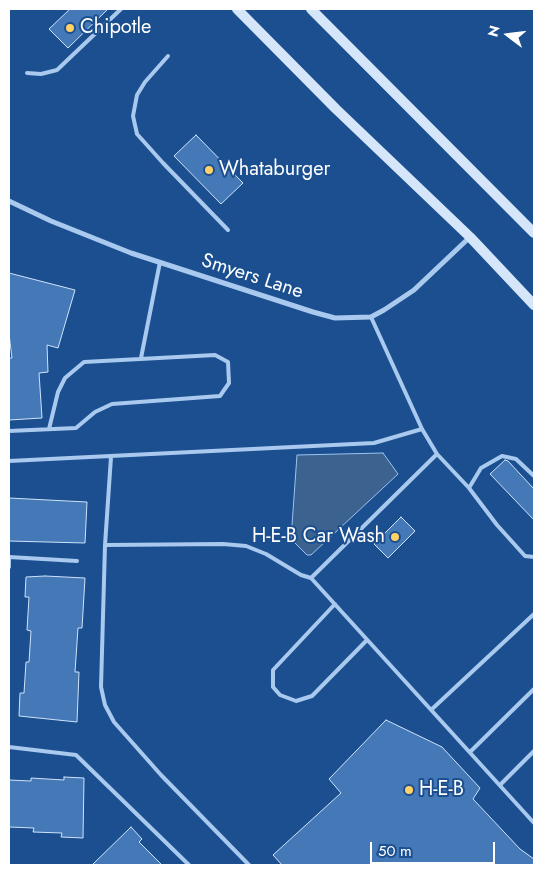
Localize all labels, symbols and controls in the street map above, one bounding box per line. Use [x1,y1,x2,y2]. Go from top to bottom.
north arrow [483,10,533,60]
place label: Chipotle [80,16,151,40]
marker: Chipotle [64,22,76,34]
text: N [482,23,505,39]
place label: Whataburger [219,158,330,182]
marker: Whataburger [203,164,215,176]
street label: Smyers Lane [198,249,306,305]
place label: H-E-B Car Wash [252,525,385,549]
marker: H-E-B Car Wash [389,531,401,543]
place label: H-E-B [419,778,464,802]
marker: H-E-B [403,784,415,796]
scale bar [373,832,498,864]
text: 50 m [378,840,412,862]

